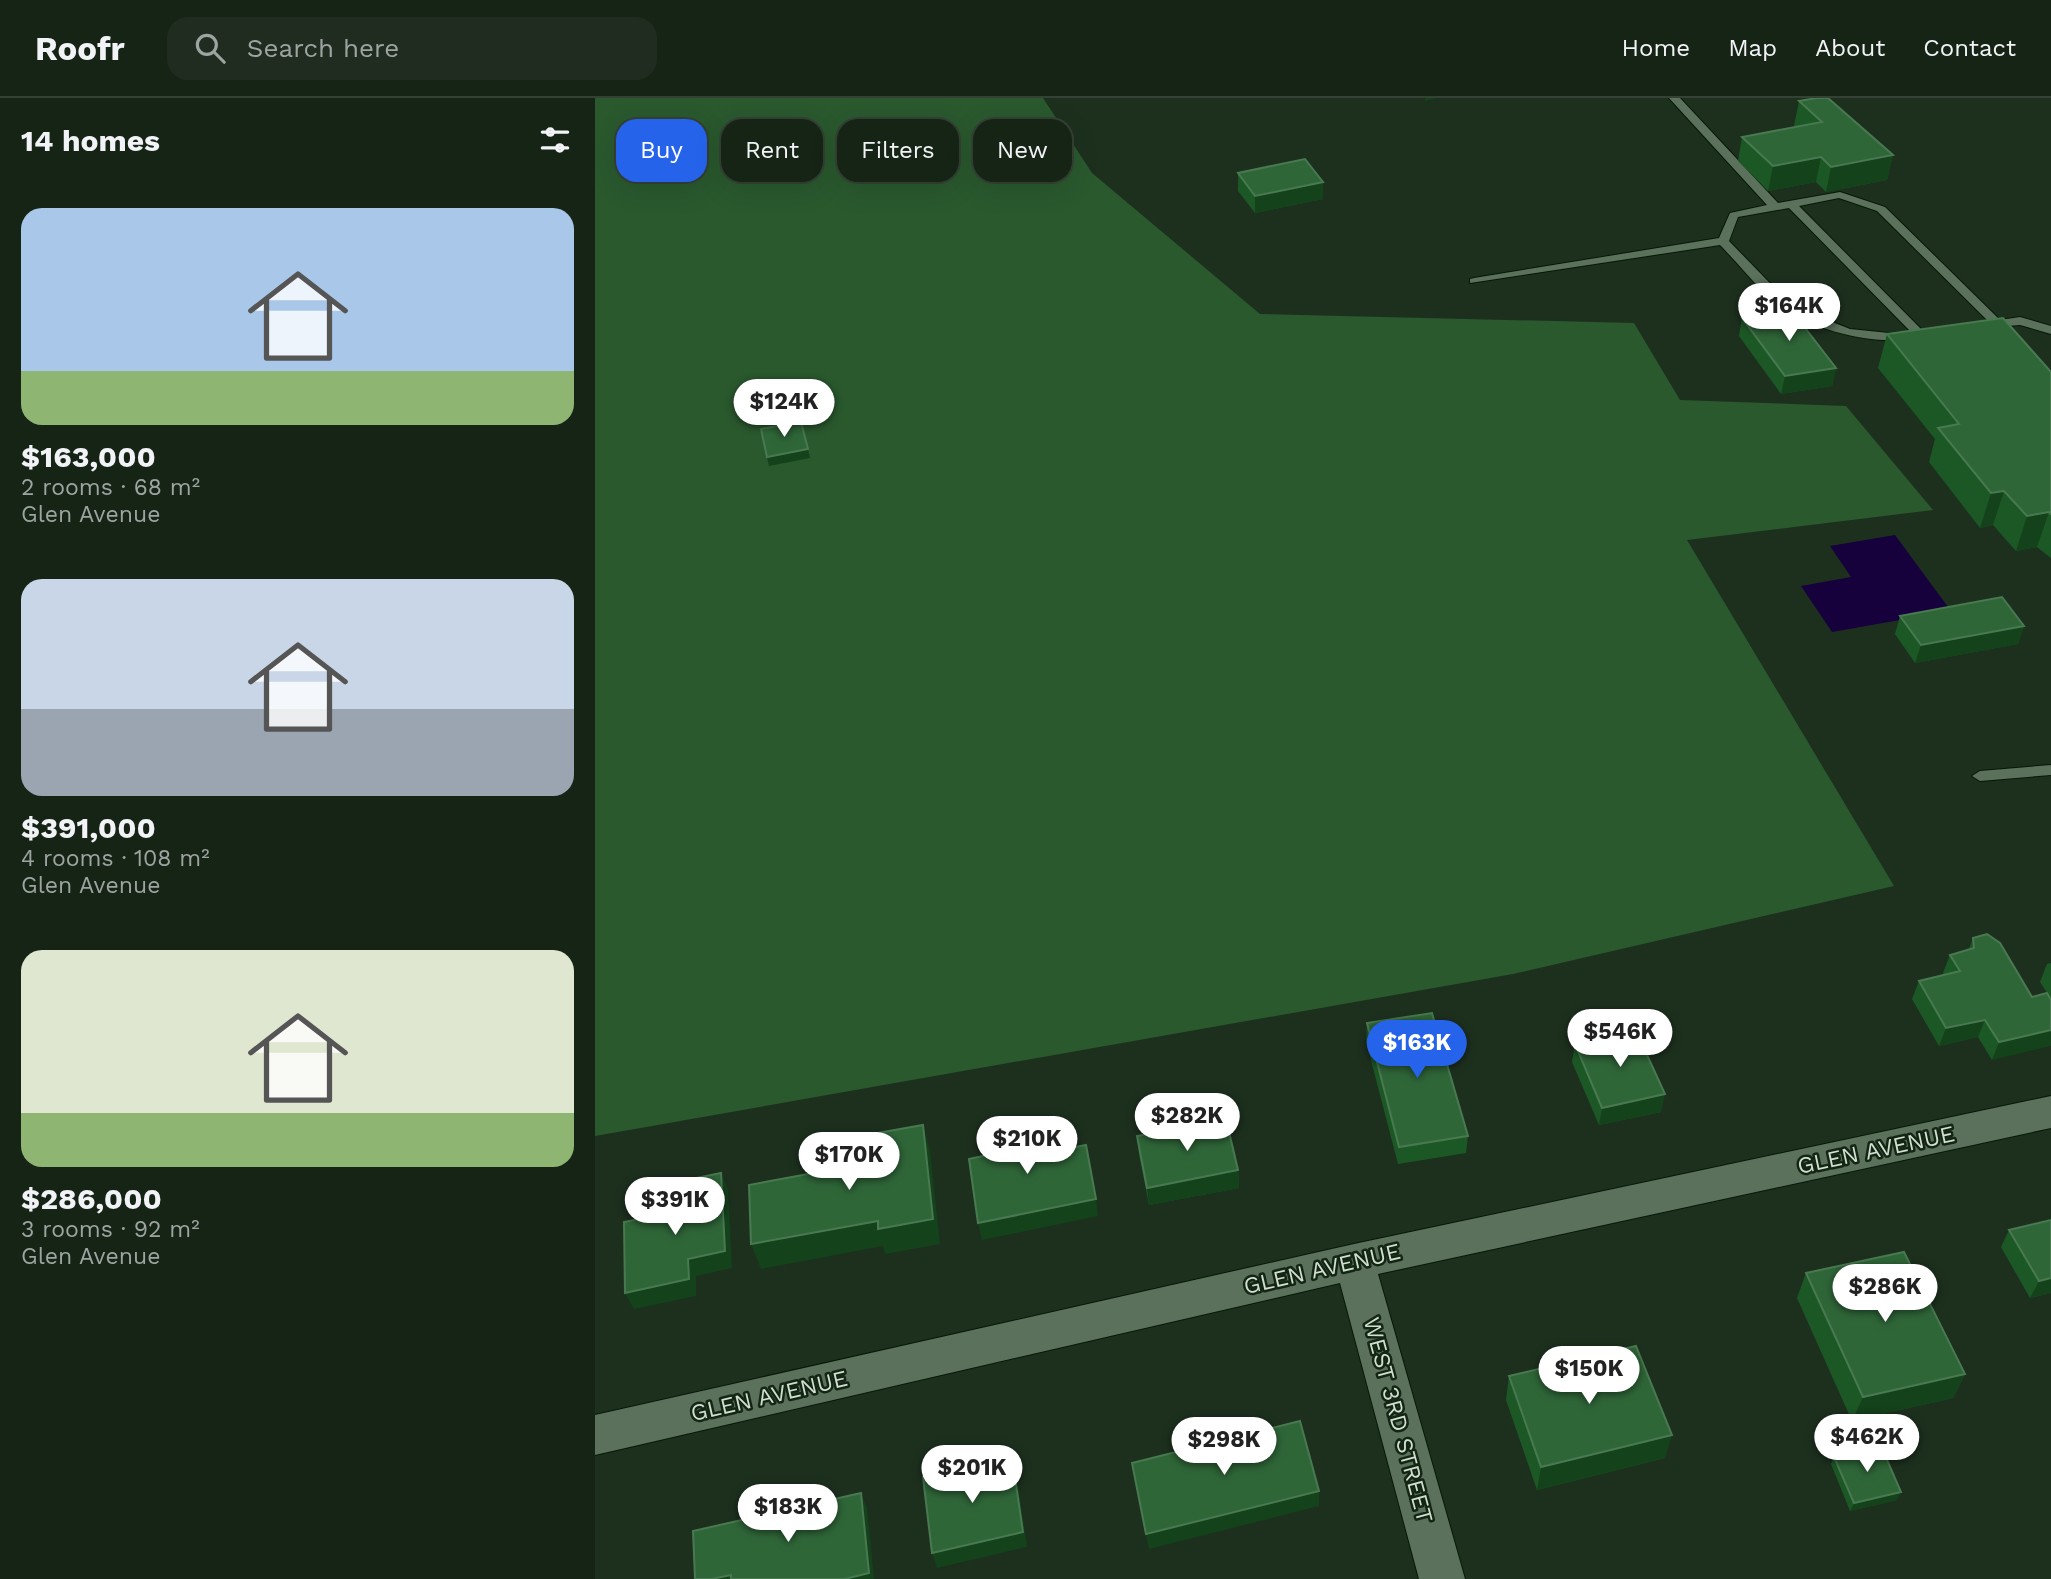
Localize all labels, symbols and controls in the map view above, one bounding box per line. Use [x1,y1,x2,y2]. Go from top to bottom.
search box [167,17,657,80]
text: Roofr [35,29,125,68]
icon: search [191,29,229,67]
text: Search here [247,33,399,63]
text: Home [1622,34,1690,62]
text: Map [1728,34,1777,62]
text: About [1815,34,1885,62]
text: Contact [1923,34,2016,62]
chip: Buy [616,119,707,182]
chip: Rent [721,119,823,182]
chip: Filters [837,119,959,182]
chip: New [973,119,1072,182]
icon: filters [536,121,574,159]
text: 14 homes [21,123,160,158]
icon: home [235,253,361,379]
pin: $164K [1740,284,1838,343]
text: $164K [1754,292,1824,319]
pin: $124K [735,380,833,439]
text: $124K [750,388,818,415]
text: $163,000 [21,439,156,474]
text: 2 rooms · 68 m² [21,474,200,501]
text: Glen Avenue [21,501,160,528]
icon: home [235,624,361,750]
text: $391,000 [21,810,156,845]
text: 4 rooms · 108 m² [21,845,210,872]
text: Glen Avenue [21,872,160,899]
icon: home [235,995,361,1121]
pin: $546K [1571,1010,1669,1069]
text: $546K [1583,1018,1657,1045]
pin: $163K [1368,1020,1466,1080]
text: $163K [1383,1029,1451,1056]
pin: $282K [1138,1094,1236,1153]
text: $282K [1151,1102,1223,1129]
pin: $210K [978,1116,1076,1176]
street label: GLEN AVENUE [1795,1120,1957,1180]
text: $210K [992,1125,1062,1152]
pin: $170K [800,1132,898,1192]
text: $170K [815,1141,883,1168]
pin: $391K [626,1178,724,1237]
text: $286,000 [21,1181,162,1216]
text: $391K [641,1186,709,1213]
text: 3 rooms · 92 m² [21,1216,200,1243]
street label: GLEN AVENUE [1241,1238,1403,1300]
text: Glen Avenue [21,1243,160,1270]
pin: $286K [1836,1264,1934,1324]
text: $286K [1849,1273,1921,1300]
street label: WEST 3RD STREET [1358,1314,1438,1526]
pin: $150K [1540,1346,1638,1406]
text: $150K [1555,1355,1623,1382]
street label: GLEN AVENUE [688,1365,850,1427]
pin: $462K [1818,1414,1916,1474]
pin: $298K [1175,1418,1273,1477]
text: $462K [1830,1423,1904,1450]
text: $298K [1188,1426,1260,1453]
pin: $201K [923,1446,1021,1505]
text: $201K [937,1454,1007,1481]
pin: $183K [739,1484,837,1544]
text: $183K [754,1493,822,1520]

